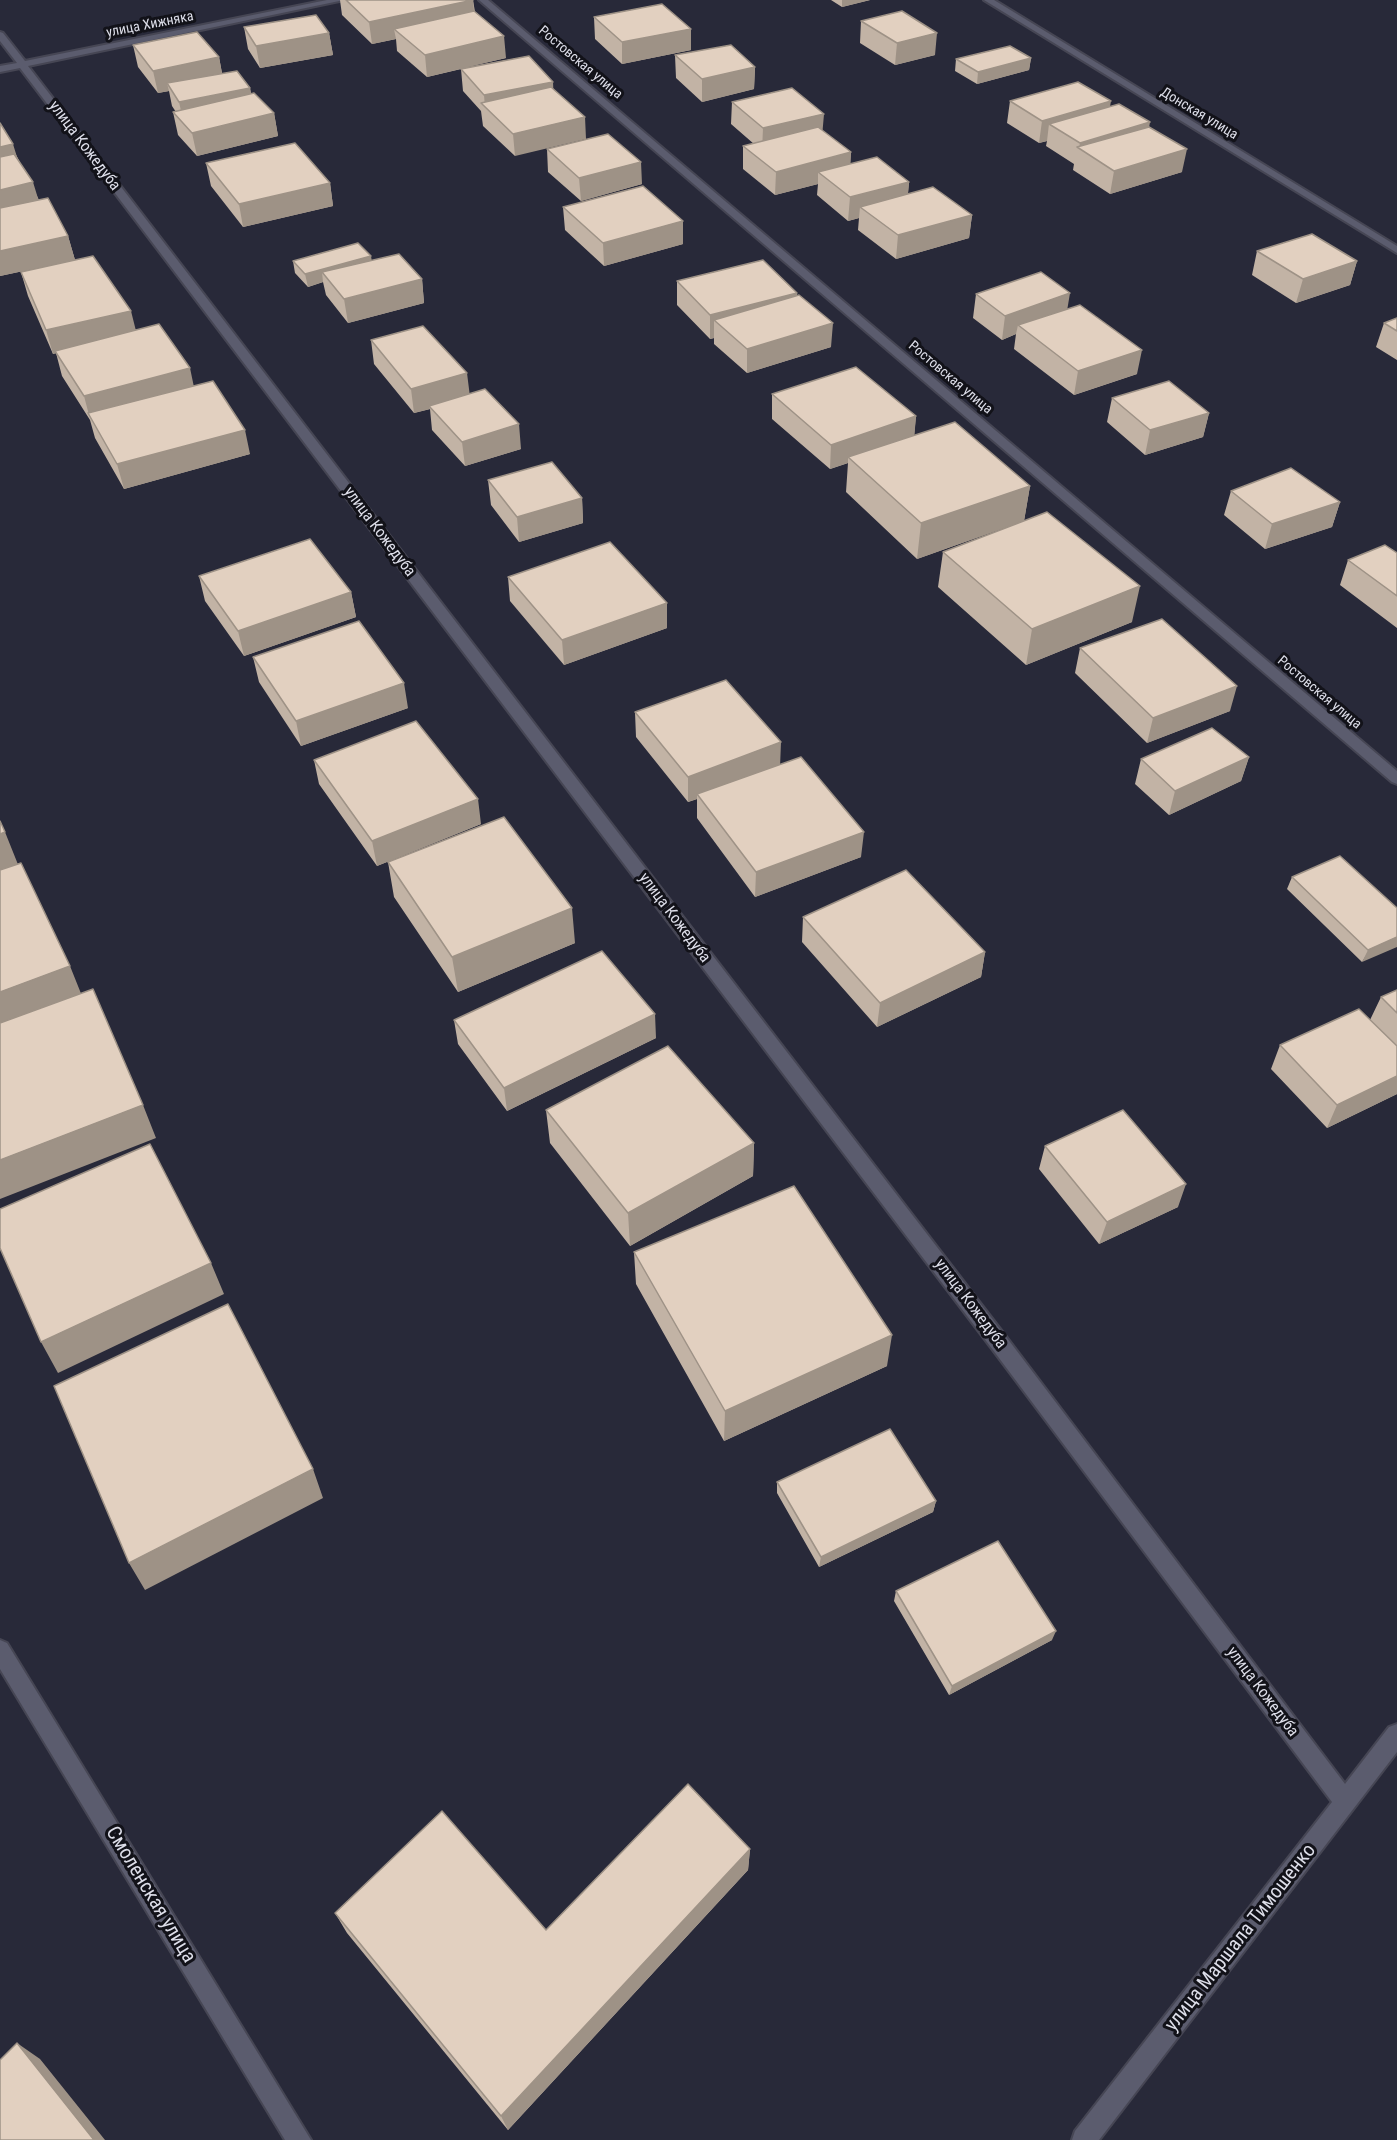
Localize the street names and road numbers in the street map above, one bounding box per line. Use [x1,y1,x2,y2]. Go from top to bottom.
street label: улица Хижняка [105,8,195,42]
street label: Ростовская улица [535,23,625,103]
street label: Донская улица [1157,84,1241,144]
street label: улица Кожедуба [44,97,124,195]
street label: Ростовская улица [905,338,995,418]
street label: улица Кожедуба [339,483,419,581]
street label: Ростовская улица [1274,653,1364,733]
street label: улица Кожедуба [634,869,714,967]
street label: улица Кожедуба [930,1255,1010,1353]
street label: улица Кожедуба [1222,1643,1302,1741]
street label: Смоленская улица [100,1822,200,1968]
street label: улица Маршала Тимошенко [1160,1840,1322,2036]

